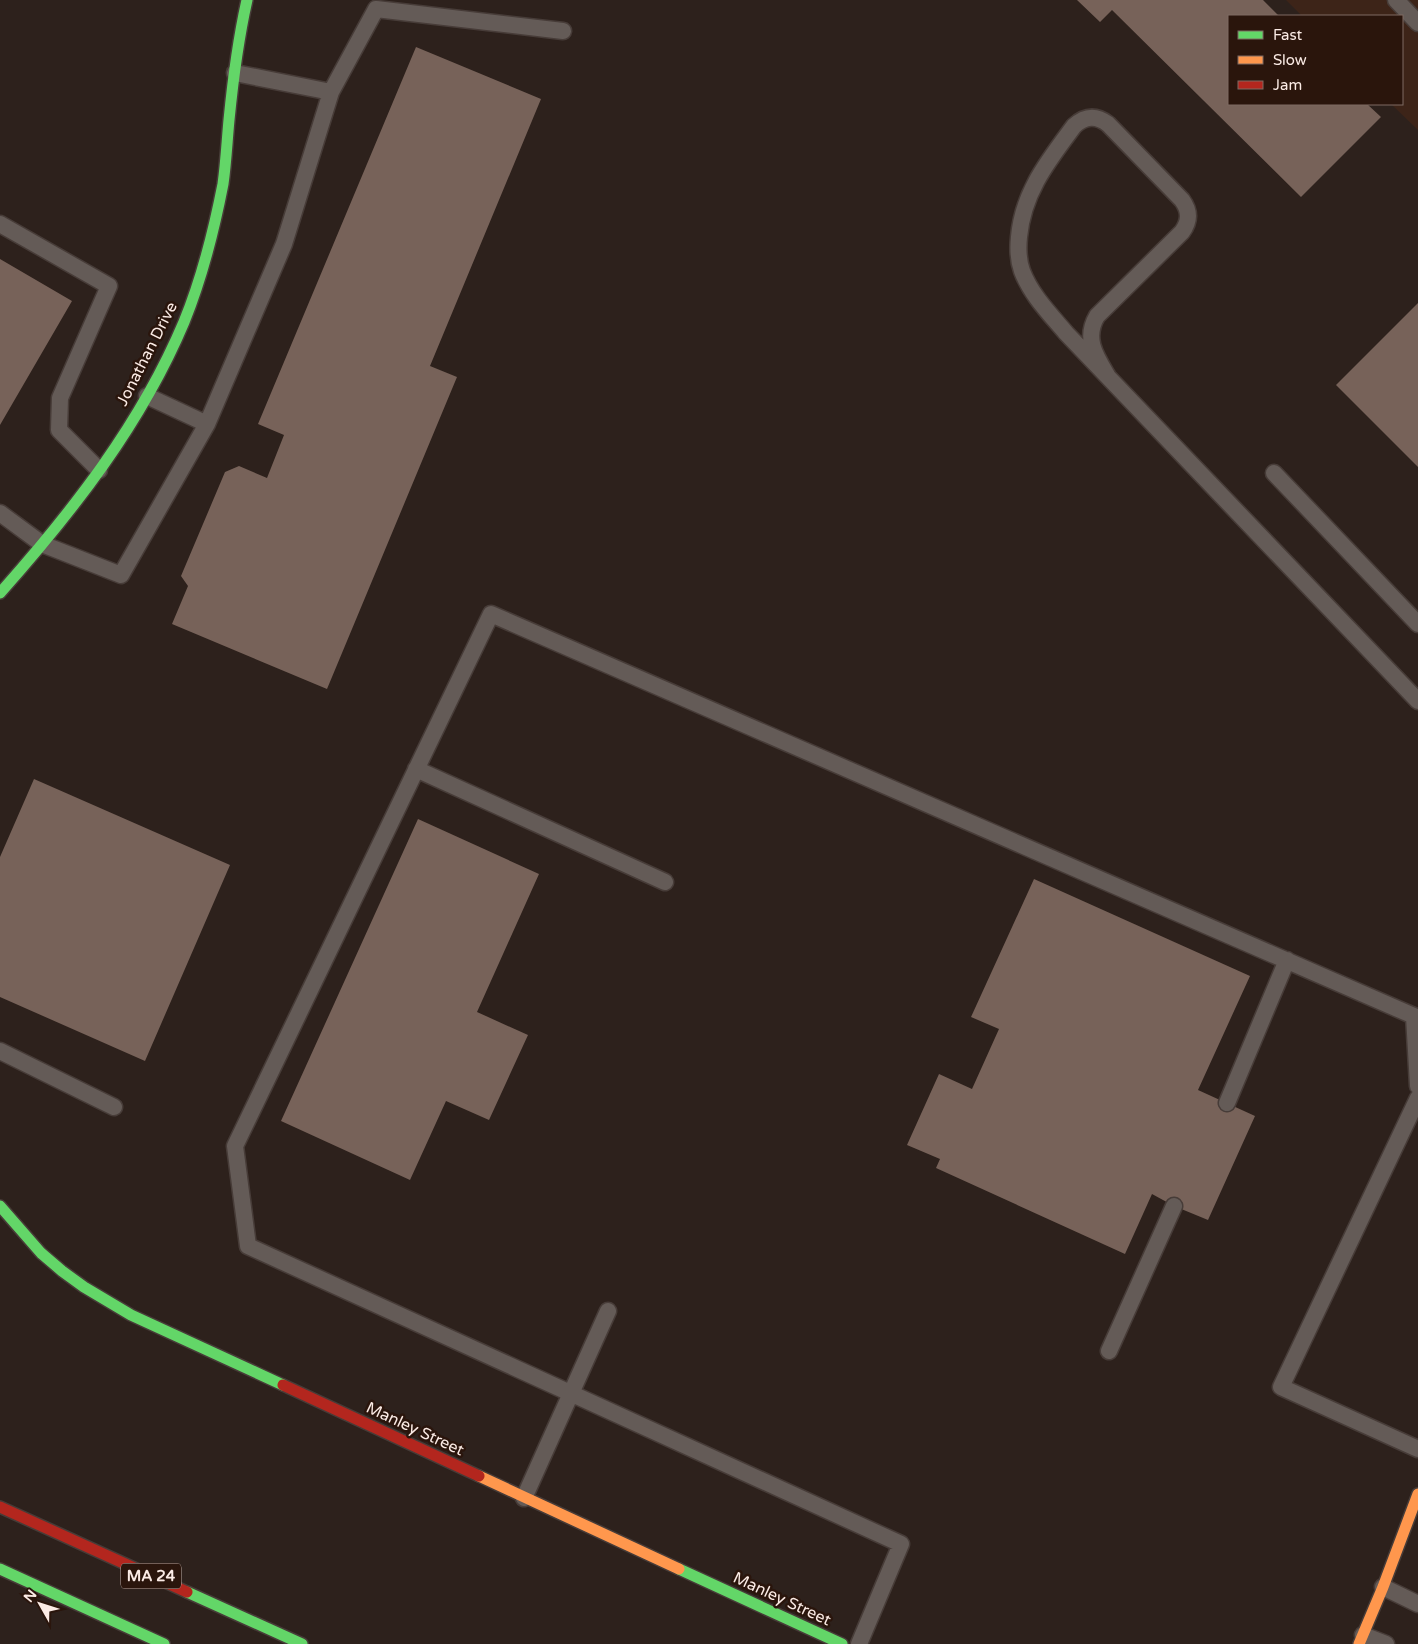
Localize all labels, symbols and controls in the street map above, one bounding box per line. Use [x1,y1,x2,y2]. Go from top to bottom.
legend [1228,15,1403,105]
text: Fast [1273,26,1303,44]
text: Slow [1273,51,1307,69]
text: Jam [1273,76,1302,94]
street label: Jonathan Drive [112,299,182,409]
street label: Manley Street [363,1398,467,1460]
road number: MA 24 [121,1564,181,1588]
street label: Manley Street [730,1568,834,1630]
north arrow [15,1579,65,1629]
text: N [20,1586,40,1606]

